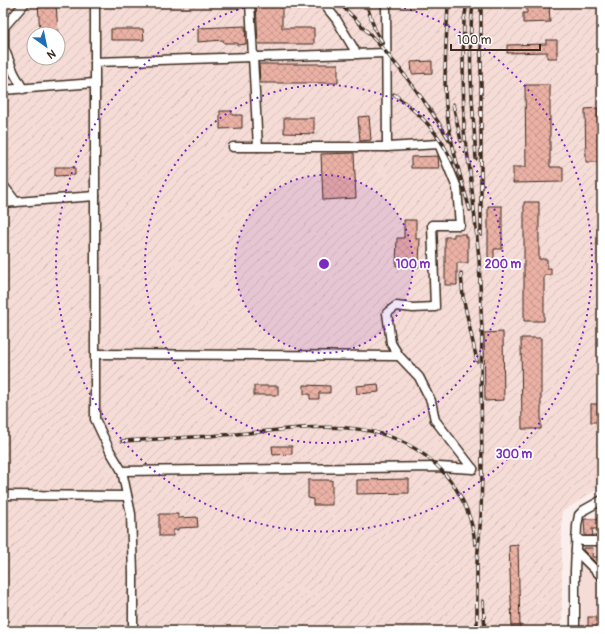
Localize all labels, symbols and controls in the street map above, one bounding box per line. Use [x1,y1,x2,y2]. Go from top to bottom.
north arrow [26,26,66,66]
scale bar [451,26,540,52]
text: 100 m [457,33,492,48]
text: N [44,46,58,62]
centre of rings [317,257,331,271]
text: 100 m [396,257,431,272]
text: 200 m [485,257,522,272]
text: 300 m [496,447,533,462]

